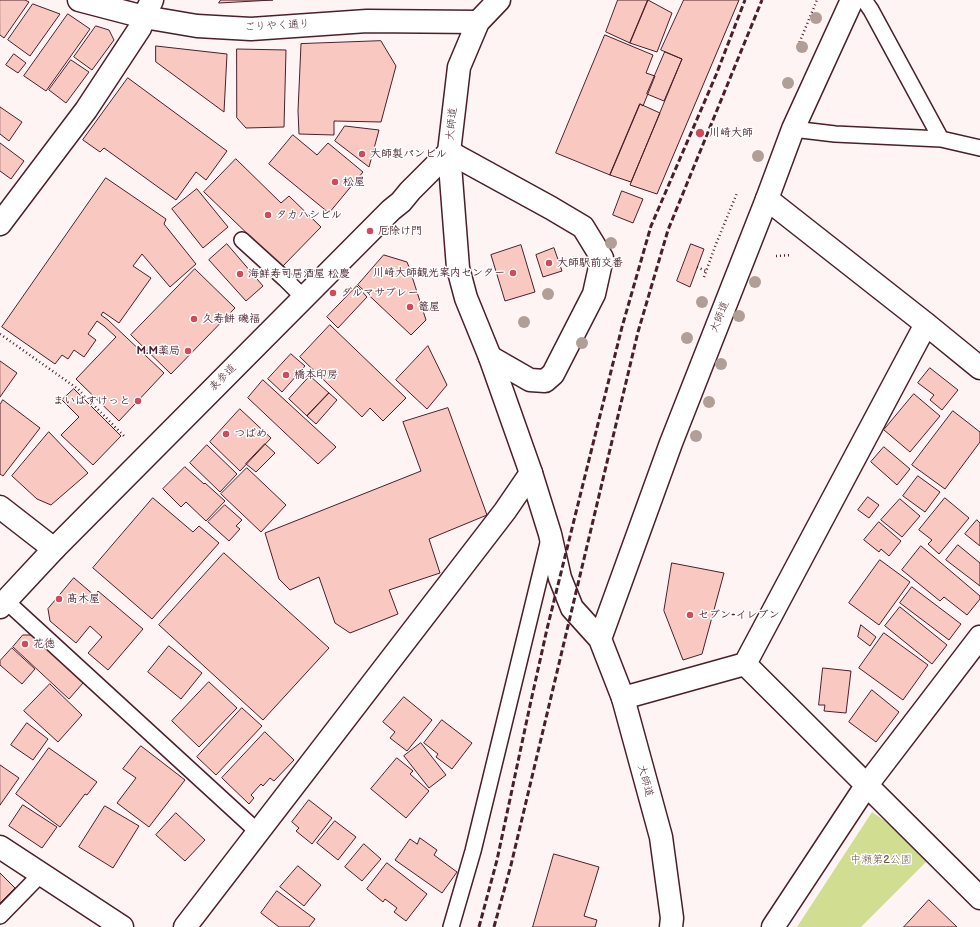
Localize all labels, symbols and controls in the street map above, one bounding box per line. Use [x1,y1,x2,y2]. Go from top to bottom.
street label: ごりやく通り [244,18,310,34]
street label: 大師道 [444,107,460,141]
place label: 川崎大師 [709,126,753,140]
marker: 川崎大師 [694,127,706,139]
place label: 大師製パンビル [370,147,447,161]
marker: 大師製パンビル [357,149,367,159]
place label: 松屋 [343,175,365,189]
marker: 松屋 [330,177,340,187]
place label: タカハシビル [276,208,342,222]
marker: タカハシビル [263,210,273,220]
place label: 厄除け門 [378,224,422,238]
marker: 厄除け門 [365,226,375,236]
place label: 大師駅前交番 [557,256,623,270]
marker: 大師駅前交番 [544,258,554,268]
place label: 川崎大師観光案内センター [373,266,505,280]
place label: 海鮮寿司居酒屋 松慶 [248,267,350,281]
marker: 川崎大師観光案内センター [508,268,518,278]
marker: 海鮮寿司居酒屋 松慶 [235,269,245,279]
place label: ダルマサブレー [341,286,418,300]
marker: ダルマサブレー [328,288,338,298]
street label: 大師道 [708,299,732,335]
place label: 篭屋 [418,300,440,314]
marker: 篭屋 [405,302,415,312]
place label: 久寿餅 磯福 [202,312,260,326]
marker: 久寿餅 磯福 [189,314,199,324]
place label: M.M薬局 [137,344,180,358]
marker: M.M薬局 [183,346,193,356]
street label: 表参道 [207,362,239,394]
place label: 橋本印房 [294,368,338,382]
marker: 橋本印房 [281,370,291,380]
place label: まいばすけっと [53,394,130,408]
marker: まいばすけっと [133,396,143,406]
place label: つばめ [234,427,267,441]
marker: つばめ [221,429,231,439]
place label: 髙木屋 [67,592,100,606]
marker: 髙木屋 [54,594,64,604]
place label: セブン-イレブン [698,608,779,622]
marker: セブン-イレブン [685,610,695,620]
place label: 花徳 [33,637,55,651]
marker: 花徳 [20,639,30,649]
street label: 大師道 [634,763,656,799]
park label: 中瀬第2公園 [850,853,912,867]

